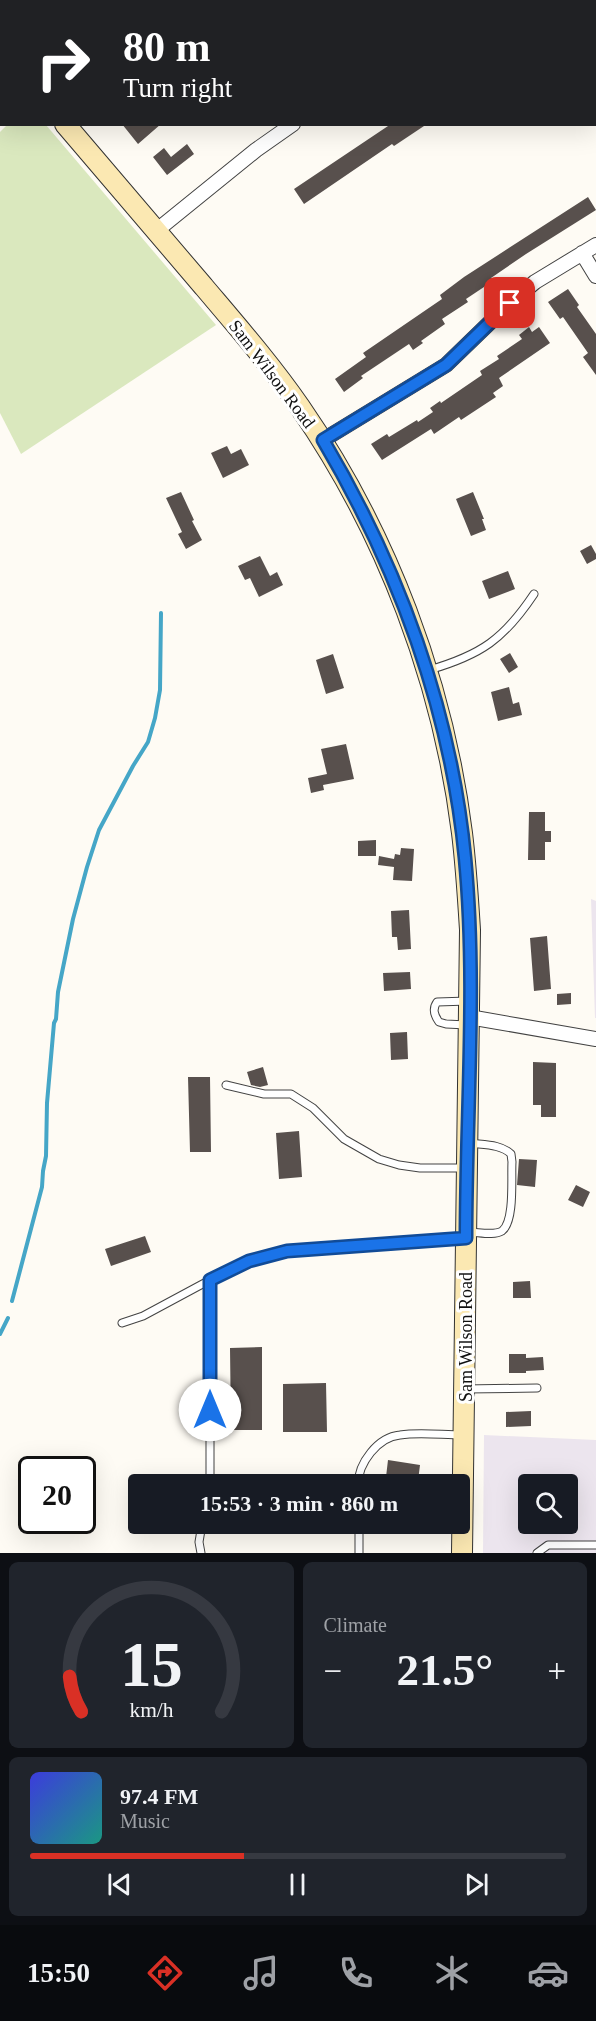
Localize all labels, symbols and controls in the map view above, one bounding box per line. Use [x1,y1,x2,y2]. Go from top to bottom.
icon: right [24,24,102,102]
text: 80 m [123,24,211,70]
text: Turn right [123,73,232,103]
pin [484,277,535,328]
icon: arrive [493,286,526,319]
street label: Sam Wilson Road [225,316,319,432]
street label: Sam Wilson Road [456,1272,476,1402]
position arrow [178,1378,242,1442]
speed limit sign: 20 [18,1456,96,1534]
map controls [518,1474,578,1534]
button: search [518,1474,578,1534]
text: 15:53 · 3 min · 860 m [200,1491,398,1516]
text: Climate [324,1614,387,1636]
text: 15 [120,1630,182,1699]
text: 21.5° [396,1645,493,1695]
text: − [324,1653,342,1689]
text: + [547,1653,566,1689]
text: km/h [129,1698,174,1722]
text: 97.4 FM [120,1784,198,1809]
text: Music [120,1810,170,1832]
icon: previous [103,1868,136,1901]
icon: pause [281,1868,314,1901]
icon: next [460,1868,493,1901]
icon: directions [144,1952,186,1994]
icon: music [240,1952,282,1994]
icon: phone [335,1952,377,1994]
icon: climate [431,1952,473,1994]
icon: car [527,1952,569,1994]
text: 15:50 [27,1958,90,1988]

